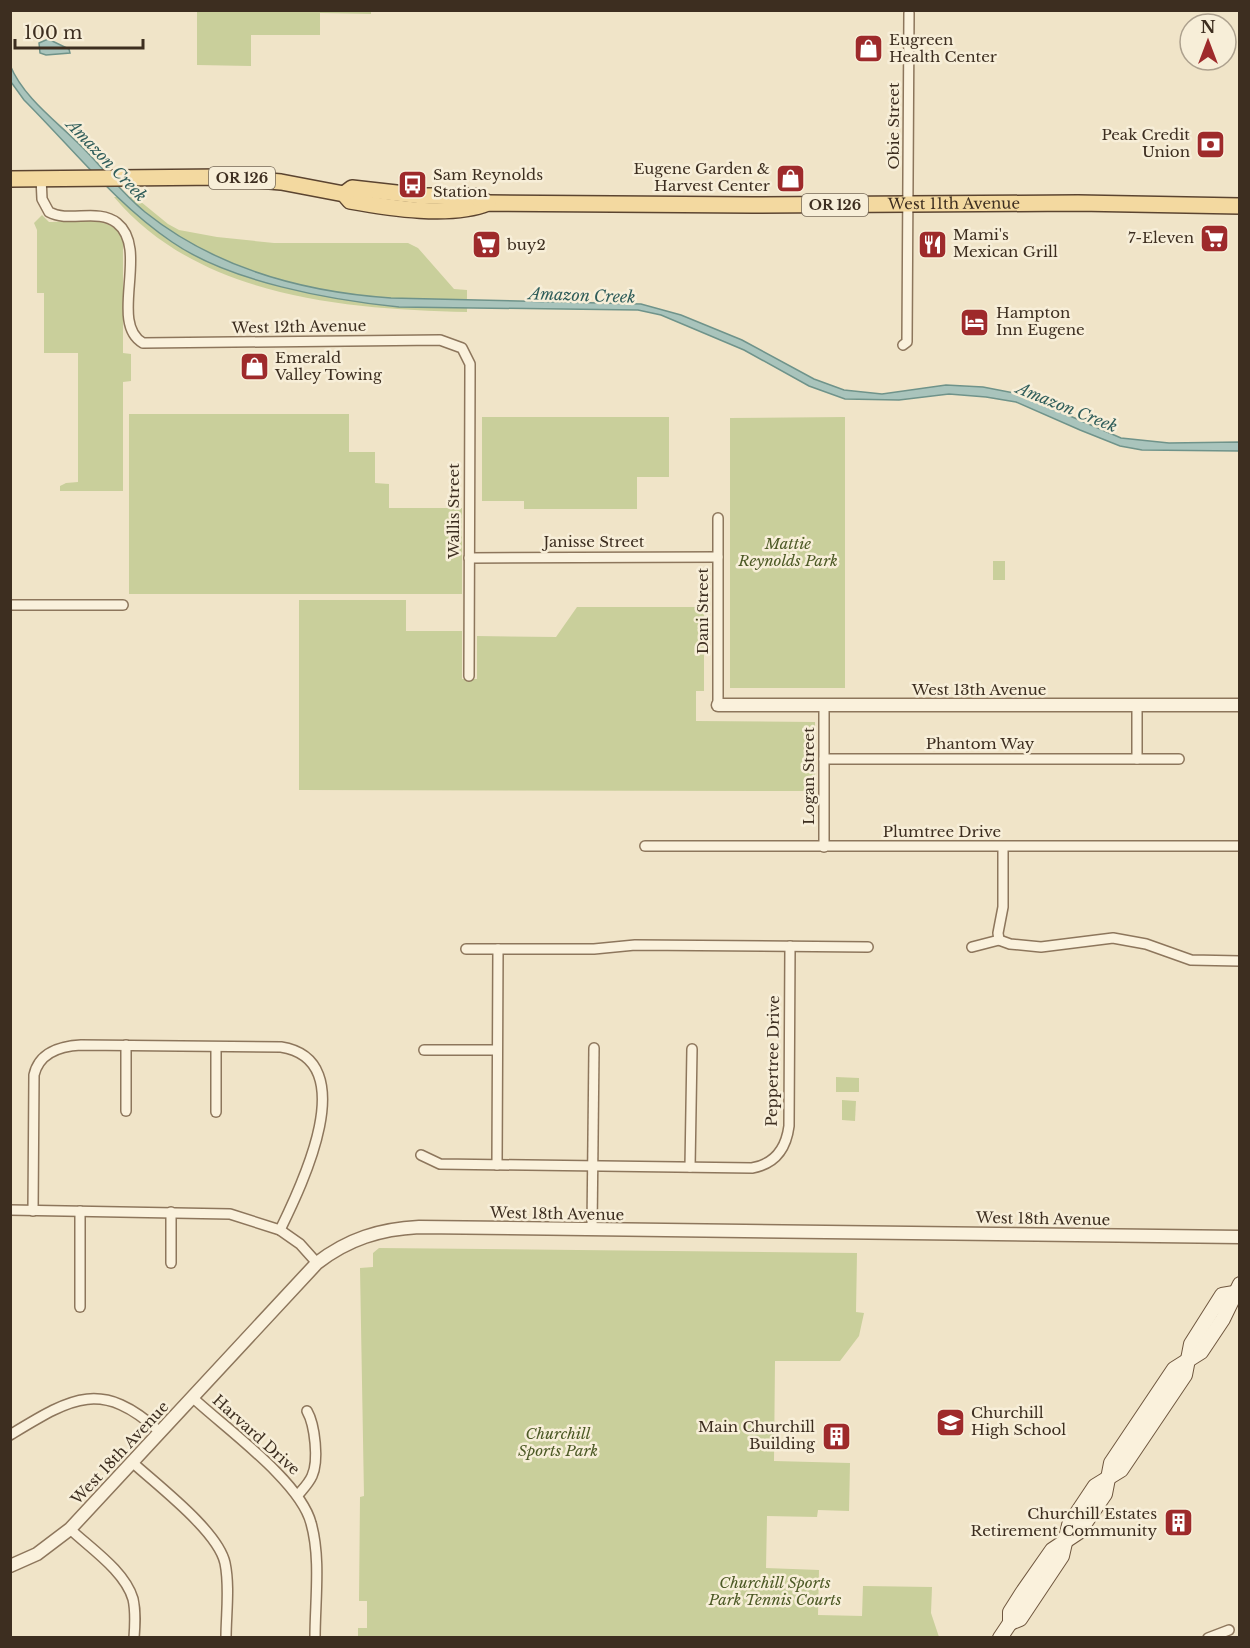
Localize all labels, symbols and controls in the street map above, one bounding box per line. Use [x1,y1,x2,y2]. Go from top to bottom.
scale bar [15,12,142,50]
north arrow [1178,12,1238,72]
text: N [1200,17,1216,37]
text: 100 m [24,22,82,44]
place label: Eugreen Health Center [889,30,998,66]
shop icon: Eugreen Health Center [852,33,884,65]
street label: Obie Street [884,82,903,170]
water label: Amazon Creek [61,113,151,205]
place label: Peak Credit Union [1101,125,1190,161]
bank icon: Peak Credit Union [1195,128,1227,160]
place label: Eugene Garden & Harvest Center [633,159,771,195]
shop icon: Eugene Garden & Harvest Center [775,162,807,194]
place label: Sam Reynolds Station [433,165,543,201]
road number: OR 126 [209,167,275,189]
bus stop icon: Sam Reynolds Station [396,168,428,200]
street label: West 11th Avenue [887,193,1020,213]
road number: OR 126 [802,194,868,216]
supermarket icon: 7-Eleven [1199,222,1231,254]
place label: Mami's Mexican Grill [953,225,1058,261]
restaurant icon: Mami's Mexican Grill [916,228,948,260]
place label: 7-Eleven [1128,228,1194,247]
supermarket icon: buy2 [470,229,502,261]
place label: buy2 [506,235,546,254]
water label: Amazon Creek [526,283,636,307]
place label: Hampton Inn Eugene [996,303,1085,339]
hotel icon: Hampton Inn Eugene [959,306,991,338]
street label: West 12th Avenue [231,316,366,337]
place label: Emerald Valley Towing [274,348,383,384]
shop icon: Emerald Valley Towing [238,351,270,383]
water label: Amazon Creek [1012,377,1120,436]
street label: Wallis Street [444,463,463,560]
street label: Janisse Street [542,532,645,551]
park label: Mattie Reynolds Park [737,534,838,570]
street label: Dani Street [693,568,712,654]
street label: West 13th Avenue [911,680,1046,699]
street label: Logan Street [799,727,818,825]
street label: Phantom Way [926,734,1035,753]
street label: Plumtree Drive [883,822,1001,841]
street label: Peppertree Drive [762,995,783,1127]
street label: West 18th Avenue [489,1203,624,1224]
street label: West 18th Avenue [975,1208,1110,1229]
street label: Harvard Drive [209,1390,304,1479]
street label: West 18th Avenue [66,1397,172,1509]
place label: Churchill High School [971,1403,1066,1439]
school or university icon: Churchill High School [934,1406,966,1438]
place label: Main Churchill Building [698,1417,816,1453]
building icon: Main Churchill Building [820,1420,852,1452]
park label: Churchill Sports Park [518,1424,598,1460]
place label: Churchill Estates Retirement Community [971,1504,1157,1540]
building icon: Churchill Estates Retirement Community [1162,1507,1194,1539]
park label: Churchill Sports Park Tennis Courts [707,1573,842,1609]

